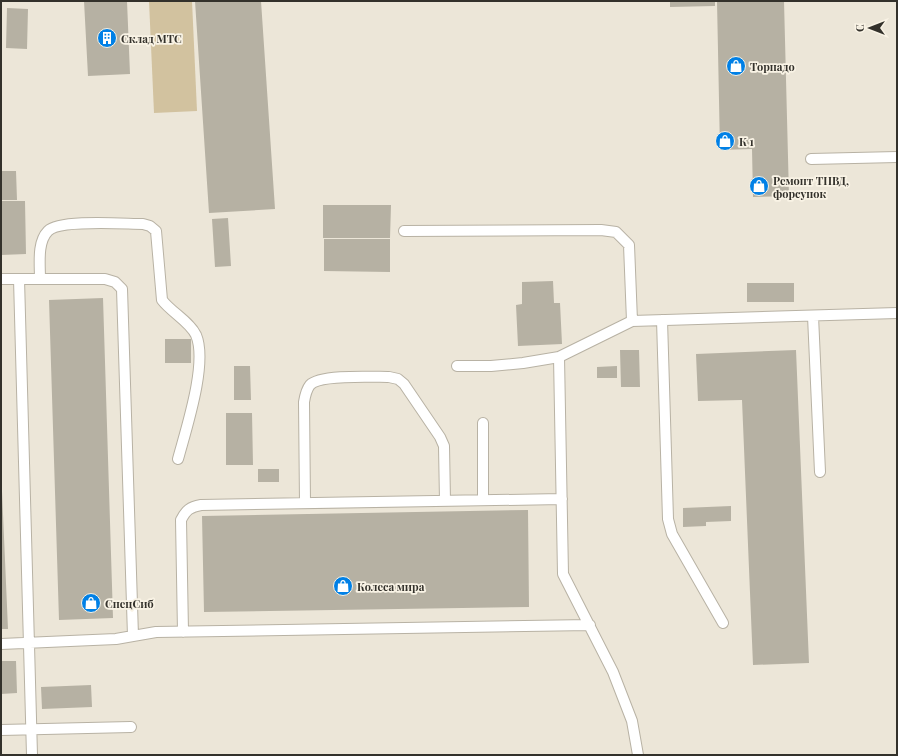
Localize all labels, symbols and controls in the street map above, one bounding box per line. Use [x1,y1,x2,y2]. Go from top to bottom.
north arrow [850,8,890,48]
text: С [852,24,867,32]
building icon: Склад МТС [96,27,118,49]
place label: Склад МТС [121,31,182,46]
shop icon: Торнадо [725,55,747,77]
place label: Торнадо [750,59,795,74]
shop icon: К 1 [714,130,736,152]
place label: К 1 [739,134,754,149]
place label: Ремонт ТНВД, форсунок [773,173,849,201]
shop icon: Ремонт ТНВД, форсунок [748,175,770,197]
shop icon: Колеса мира [332,575,354,597]
place label: Колеса мира [357,579,425,594]
shop icon: СпецСиб [80,592,102,614]
place label: СпецСиб [105,596,154,611]

